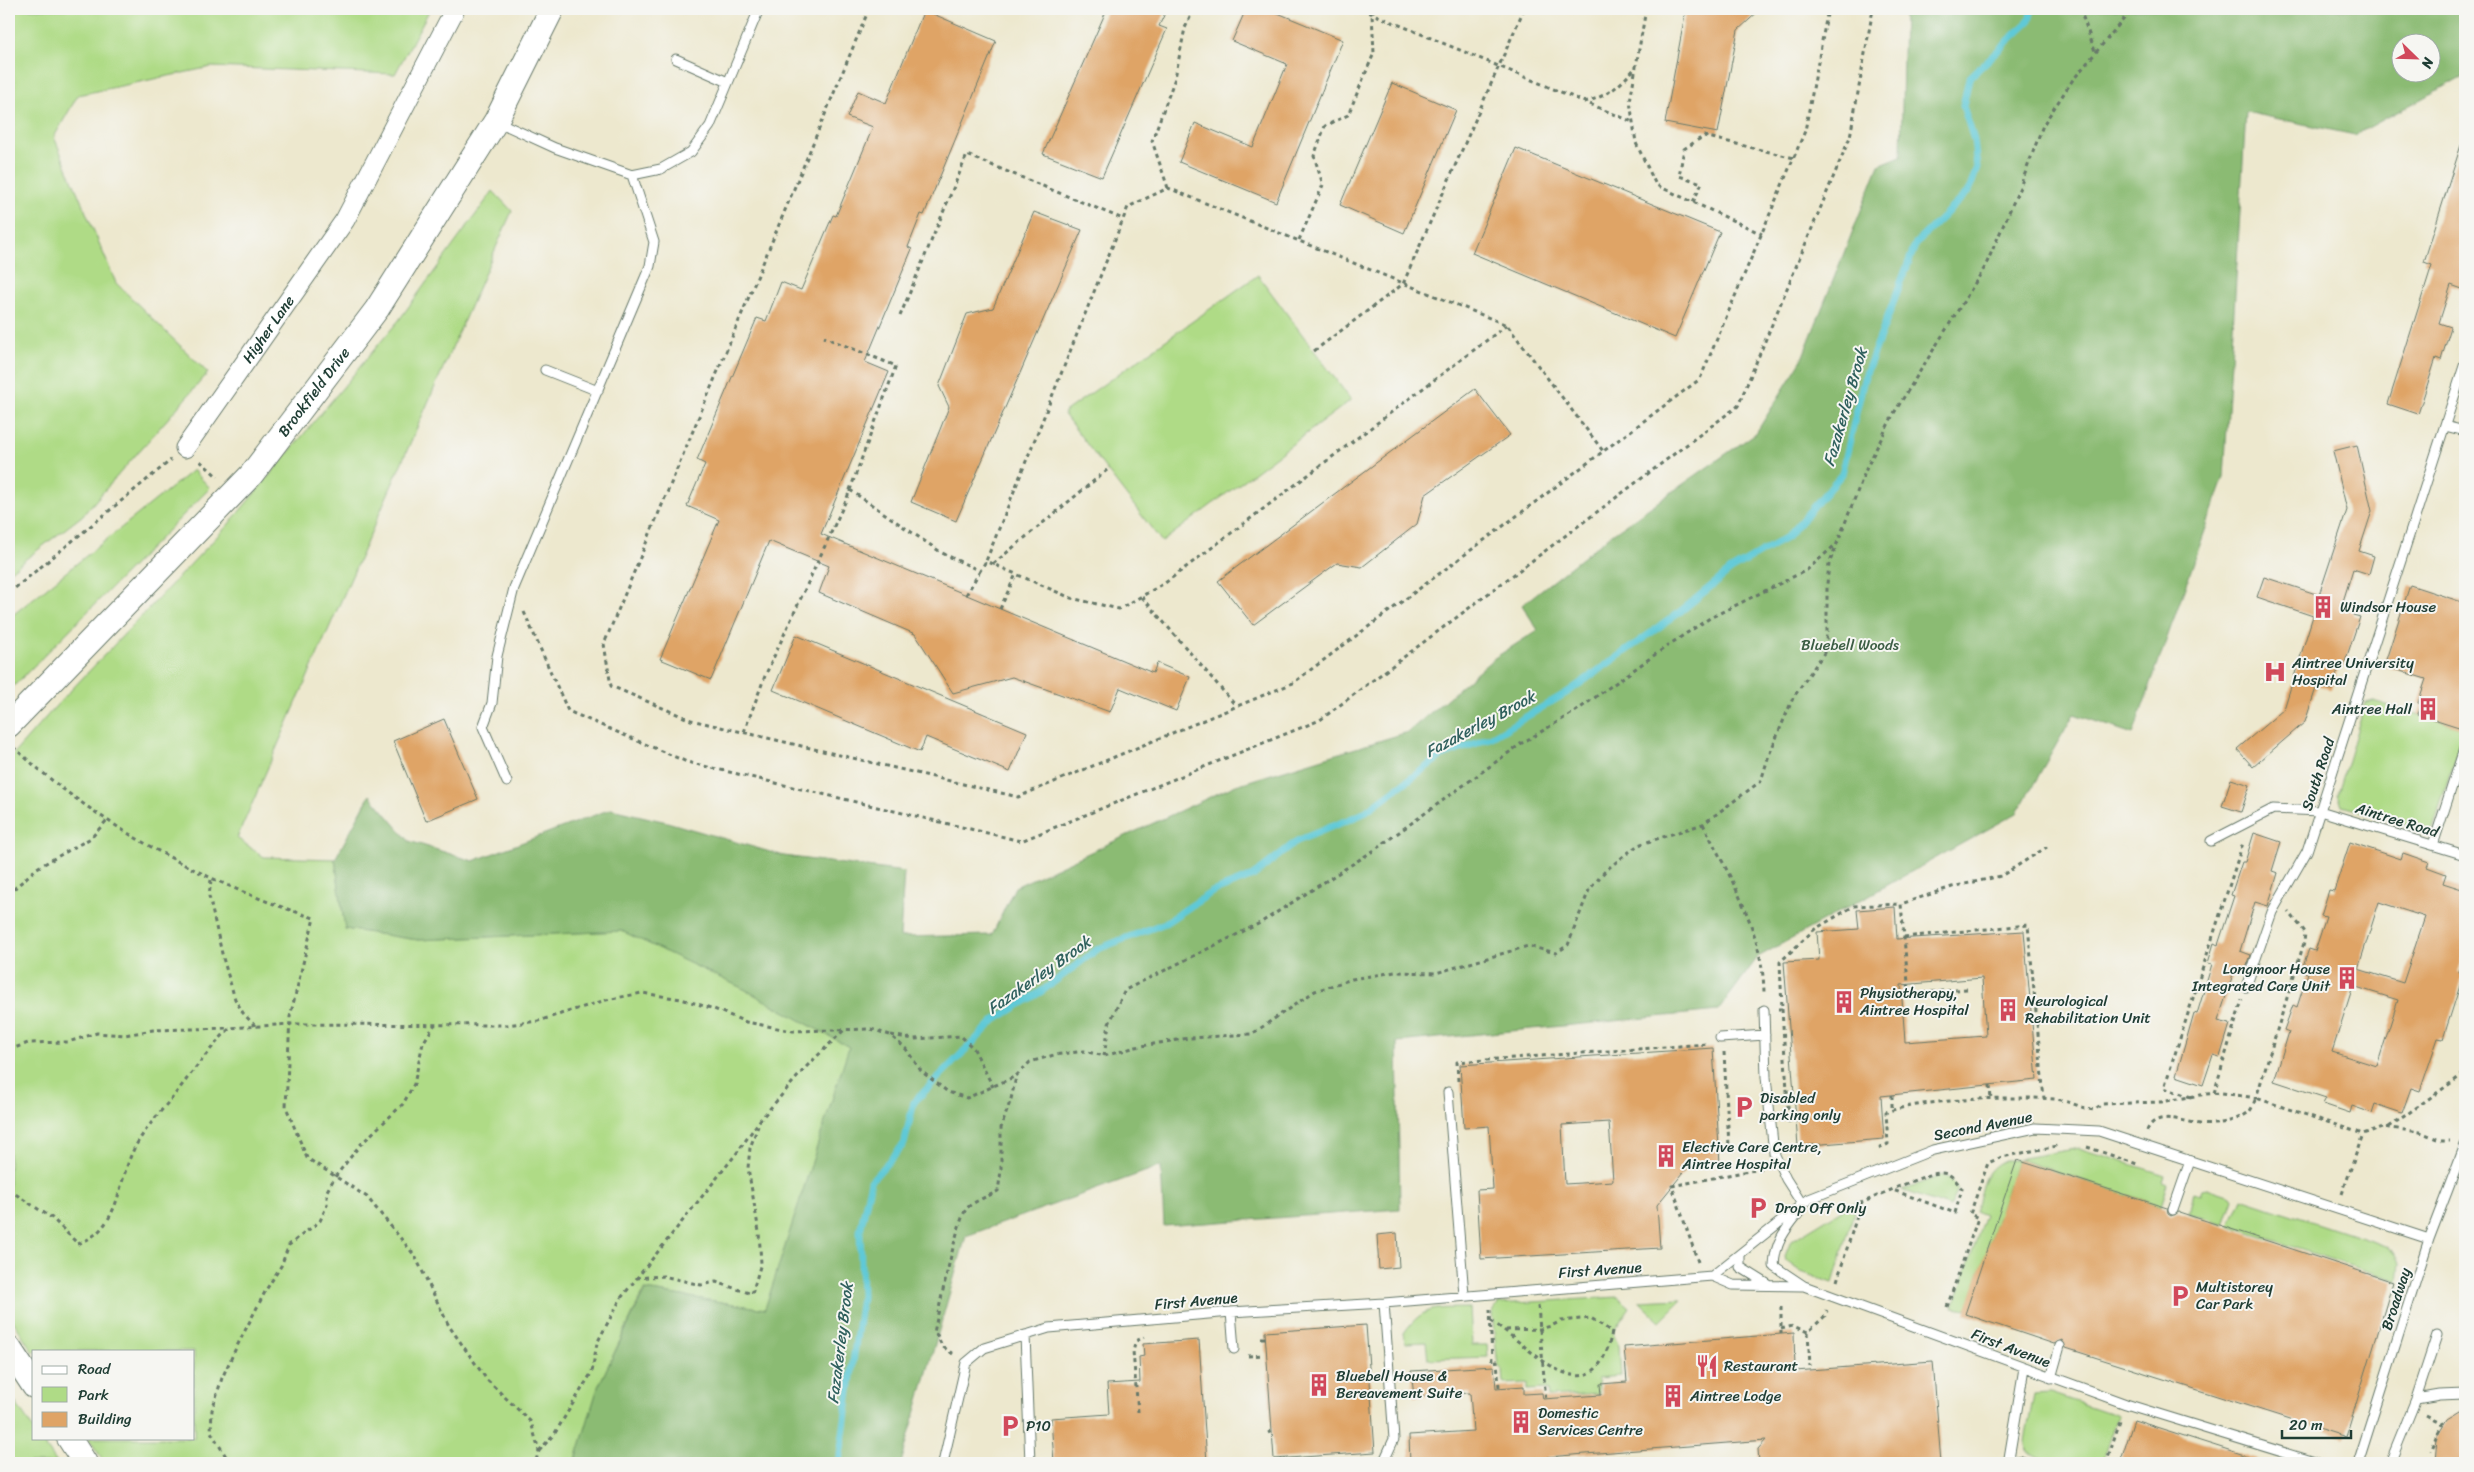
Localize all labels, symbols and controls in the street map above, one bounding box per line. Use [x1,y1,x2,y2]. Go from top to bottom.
north arrow [2392,32,2442,82]
text: N [2414,53,2441,73]
street label: Higher Lane [235,290,302,369]
street label: Brookfield Drive [271,341,357,443]
water label: Fazakerley Brook [1814,342,1876,469]
building icon: Windsor House [2310,594,2336,620]
place label: Windsor House [2340,594,2437,620]
park label: Bluebell Woods [1801,632,1900,658]
place label: Aintree University Hospital [2291,650,2414,693]
hospital icon: Aintree University Hospital [2262,659,2288,685]
water label: Fazakerley Brook [1420,681,1543,765]
place label: Aintree Hall [2331,696,2413,722]
building icon: Aintree Hall [2415,696,2441,722]
street label: South Road [2294,733,2342,814]
street label: Aintree Road [2351,795,2443,845]
water label: Fazakerley Brook [981,927,1099,1022]
place label: Longmoor House Integrated Care Unit [2191,956,2331,999]
building icon: Longmoor House Integrated Care Unit [2334,965,2360,991]
place label: Physiotherapy, Aintree Hospital [1859,980,1969,1023]
place label: Neurological Rehabilitation Unit [2025,988,2151,1031]
building icon: Physiotherapy, Aintree Hospital [1831,989,1857,1015]
building icon: Neurological Rehabilitation Unit [1995,997,2021,1023]
place label: Disabled parking only [1759,1085,1841,1128]
parking icon: Disabled parking only [1731,1094,1757,1120]
street label: Second Avenue [1931,1104,2035,1148]
place label: Elective Care Centre, Aintree Hospital [1681,1134,1822,1177]
building icon: Elective Care Centre, Aintree Hospital [1653,1143,1679,1169]
parking icon: Drop Off Only [1745,1195,1771,1221]
place label: Drop Off Only [1775,1195,1867,1221]
street label: First Avenue [1558,1254,1642,1286]
street label: Broadway [2374,1264,2418,1334]
place label: Multistorey Car Park [2196,1274,2273,1317]
water label: Fazakerley Brook [818,1278,862,1405]
parking icon: Multistorey Car Park [2167,1283,2193,1309]
street label: First Avenue [1153,1284,1239,1318]
street label: First Avenue [1968,1321,2054,1375]
legend [32,1350,195,1440]
restaurant icon: Restaurant [1694,1353,1720,1379]
place label: Restaurant [1724,1353,1799,1379]
text: Road [78,1356,111,1382]
place label: Bluebell House & Bereavement Suite [1336,1363,1463,1406]
building icon: Bluebell House & Bereavement Suite [1306,1372,1332,1398]
text: Park [78,1382,109,1408]
building icon: Aintree Lodge [1660,1383,1686,1409]
place label: Aintree Lodge [1689,1383,1782,1409]
place label: Domestic Services Centre [1538,1400,1643,1443]
text: Building [78,1406,132,1432]
scale bar [2282,1407,2350,1439]
building icon: Domestic Services Centre [1508,1409,1534,1435]
text: 20 m [2289,1412,2323,1438]
parking icon: P10 [997,1413,1023,1439]
place label: P10 [1026,1413,1051,1439]

